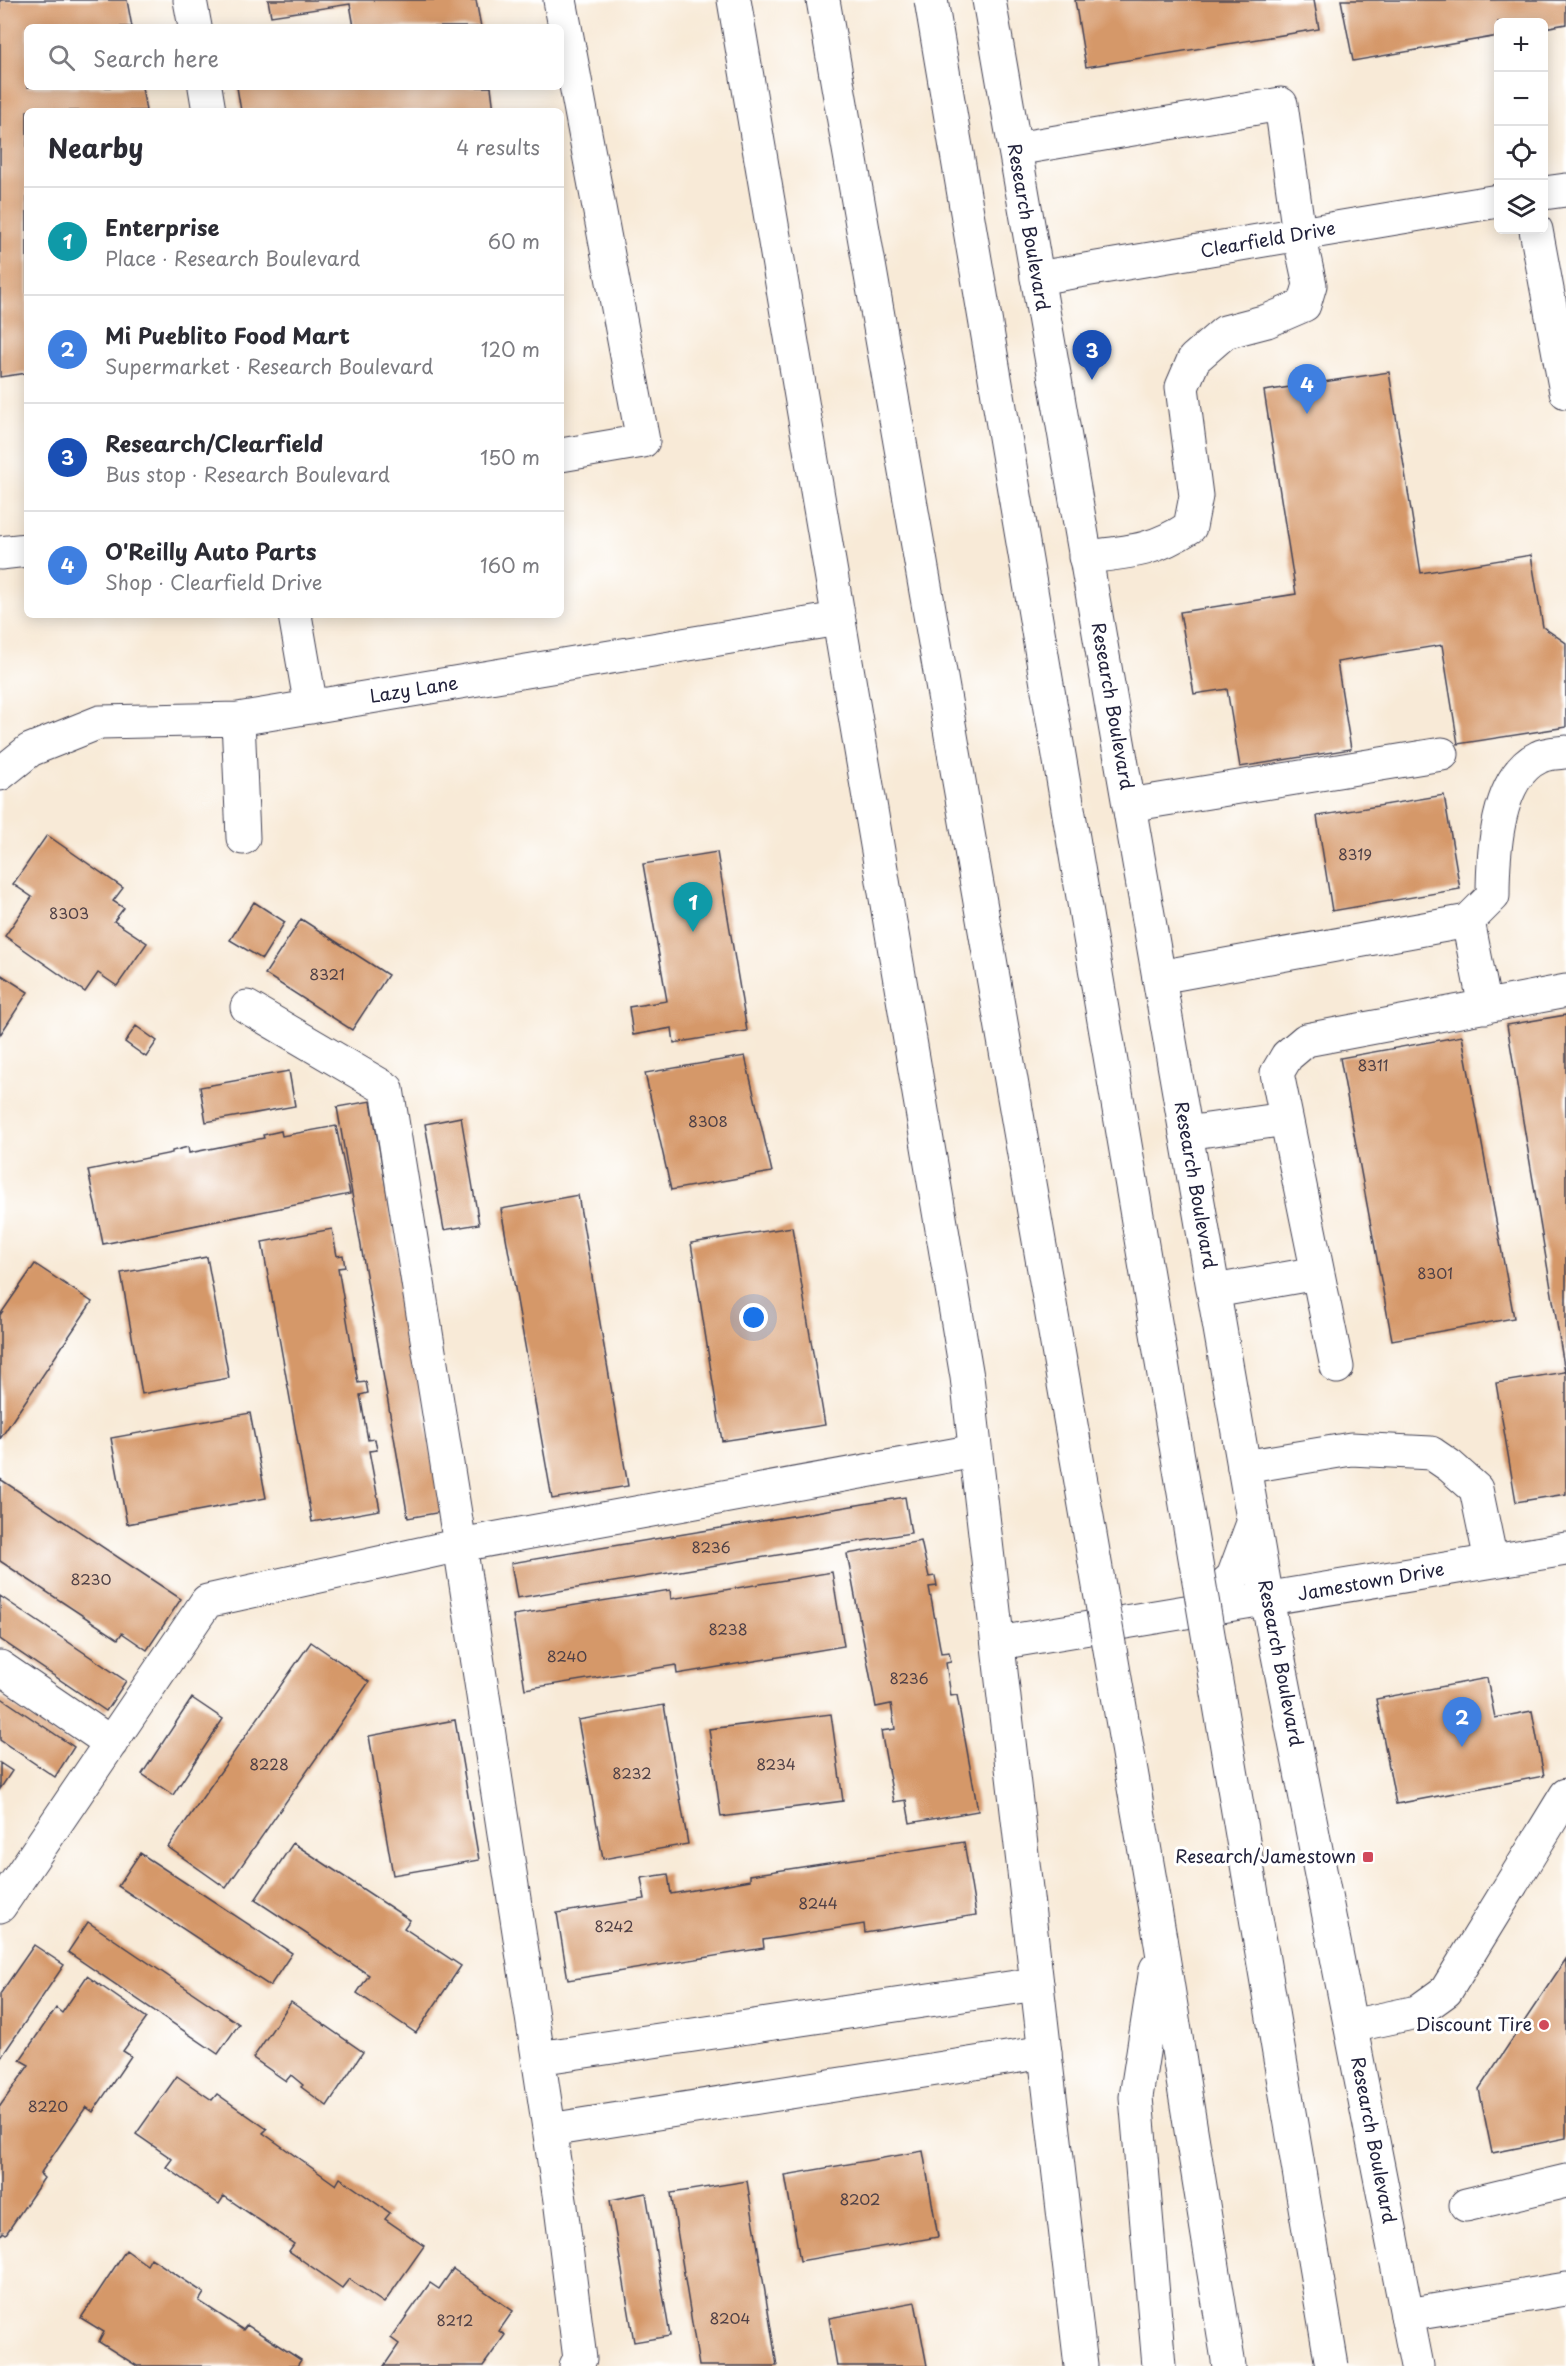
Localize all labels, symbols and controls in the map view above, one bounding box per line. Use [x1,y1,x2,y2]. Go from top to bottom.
map controls [1494,18,1548,234]
button: + [1494,18,1548,72]
search box [24,24,564,90]
icon: search [45,41,78,74]
text: Search here [93,41,219,74]
button: − [1494,72,1548,126]
button: locate [1494,126,1548,180]
text: Nearby [48,128,143,167]
text: 4 results [456,132,540,162]
street label: Research Boulevard [1001,141,1057,313]
button: layers [1494,180,1548,234]
text: Enterprise [105,210,219,243]
street label: Clearfield Drive [1198,213,1337,264]
text: 1 [63,226,72,256]
text: 60 m [488,226,540,256]
text: Place · Research Boulevard [105,243,360,273]
text: Mi Pueblito Food Mart [105,318,350,351]
pin: 3 [1072,330,1112,380]
text: 2 [60,334,75,364]
text: 120 m [481,334,540,364]
text: Supermarket · Research Boulevard [105,351,433,381]
pin: 4 [1288,364,1326,414]
text: Research/Clearfield [105,426,323,459]
text: 3 [61,442,74,472]
text: 150 m [480,442,540,472]
text: Bus stop · Research Boulevard [105,459,390,489]
text: O'Reilly Auto Parts [105,534,316,567]
text: 4 [61,550,74,580]
text: 160 m [480,550,540,580]
text: Shop · Clearfield Drive [105,567,322,597]
street label: Research Boulevard [1085,620,1141,792]
street label: Lazy Lane [368,668,460,709]
house number: 8319 [1338,842,1372,865]
pin: 1 [674,882,712,932]
house number: 8303 [49,901,89,924]
house number: 8321 [309,962,345,985]
house number: 8311 [1357,1053,1389,1076]
street label: Research Boulevard [1168,1099,1224,1271]
house number: 8308 [688,1109,728,1132]
house number: 8301 [1417,1261,1453,1284]
your location [739,1303,768,1332]
house number: 8236 [691,1535,731,1558]
street label: Jamestown Drive [1295,1554,1446,1607]
house number: 8230 [71,1567,111,1590]
street label: Research Boulevard [1252,1577,1311,1748]
house number: 8238 [708,1617,748,1640]
house number: 8240 [547,1644,587,1667]
house number: 8236 [889,1666,929,1689]
pin: 2 [1442,1698,1482,1747]
house number: 8228 [249,1752,289,1775]
house number: 8234 [756,1752,796,1775]
house number: 8232 [612,1761,652,1784]
place label: Research/Jamestown [1175,1842,1356,1869]
marker: Research/Jamestown [1361,1850,1375,1864]
house number: 8244 [798,1891,838,1914]
house number: 8242 [594,1914,634,1937]
place label: Discount Tire [1415,2010,1532,2037]
marker: Discount Tire [1537,2018,1551,2032]
street label: Research Boulevard [1345,2054,1404,2225]
house number: 8220 [28,2094,68,2117]
house number: 8202 [839,2187,881,2210]
house number: 8204 [710,2306,750,2329]
house number: 8212 [437,2308,473,2331]

